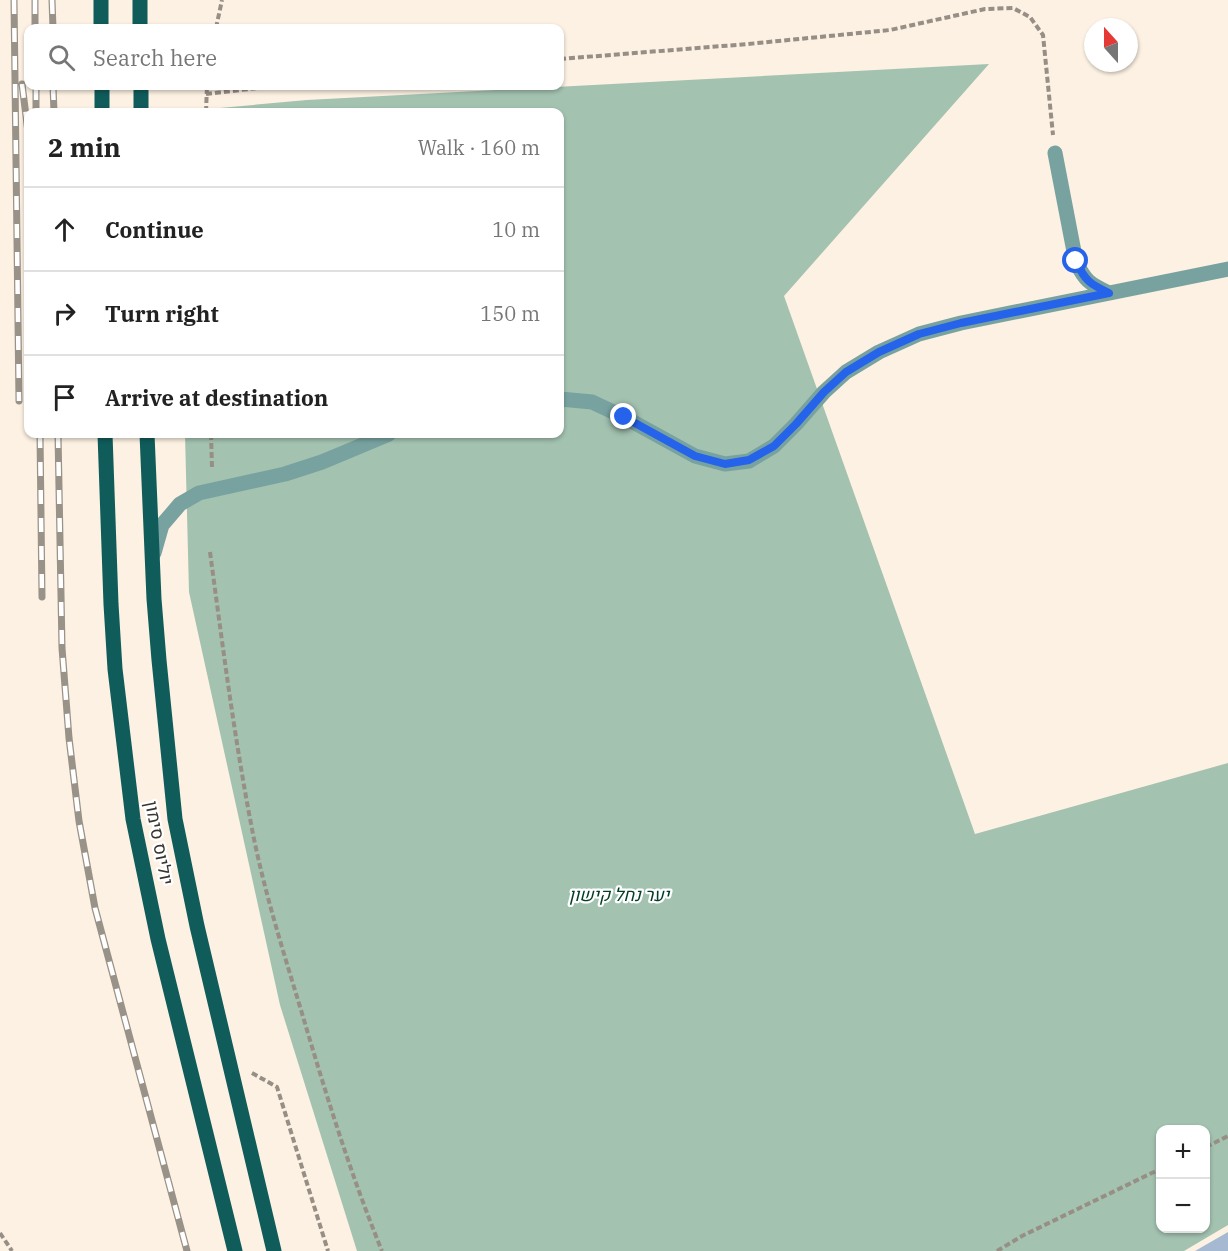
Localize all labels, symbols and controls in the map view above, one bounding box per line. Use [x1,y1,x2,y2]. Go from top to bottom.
north arrow [1084,18,1138,72]
search box [24,24,564,90]
icon: search [45,41,78,74]
text: Search here [93,43,217,72]
text: 2 min [48,130,121,164]
text: Walk · 160 m [418,134,540,161]
icon: ahead [48,213,81,246]
text: Continue [105,215,204,244]
text: 10 m [492,216,540,243]
route start [1062,247,1088,273]
icon: right [48,297,81,330]
text: Turn right [105,299,219,328]
text: 150 m [480,300,540,327]
icon: arrive [48,381,81,414]
text: Arrive at destination [105,383,328,412]
route end [610,403,636,429]
street label: יוליוס סימון [140,799,179,887]
park label: יער נחל קישון [569,883,671,906]
map controls [1156,1125,1210,1233]
button: + [1156,1125,1210,1179]
button: − [1156,1179,1210,1233]

